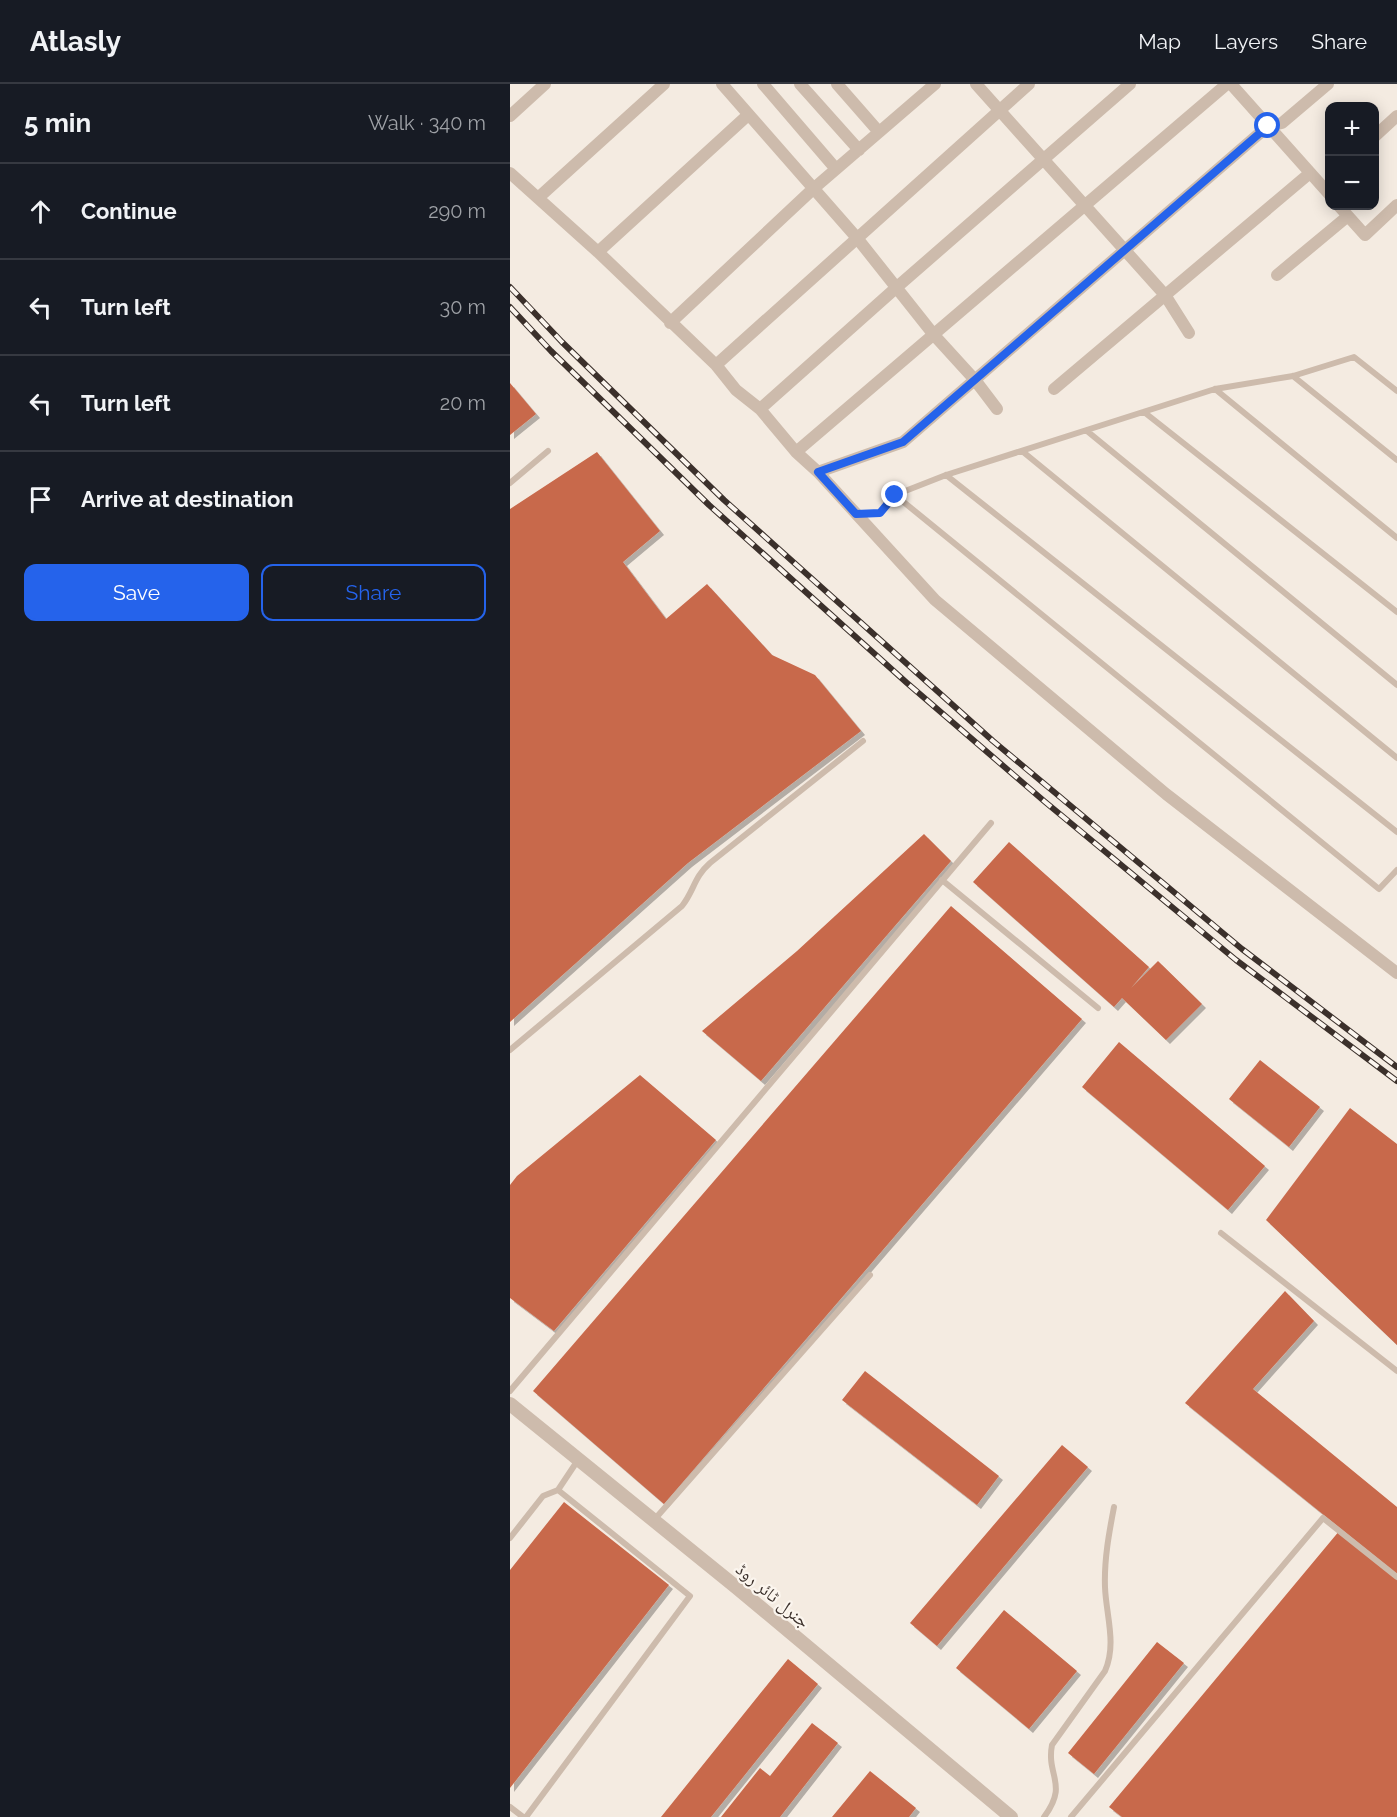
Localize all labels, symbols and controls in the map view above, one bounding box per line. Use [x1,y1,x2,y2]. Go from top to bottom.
text: Atlasly [30,25,121,58]
text: Map [1138,29,1181,54]
text: Layers [1214,29,1278,54]
text: Share [1311,29,1367,54]
map controls [1325,102,1379,210]
button: + [1325,102,1379,156]
text: 5 min [24,108,91,138]
text: Walk · 340 m [368,111,486,135]
route start [1254,112,1280,138]
button: − [1325,156,1379,210]
icon: ahead [24,195,57,228]
text: Continue [81,198,177,224]
text: 290 m [428,199,486,223]
icon: left [24,291,57,324]
text: Turn left [81,294,171,320]
text: 30 m [440,295,486,319]
icon: left [24,387,57,420]
text: Turn left [81,390,171,416]
text: 20 m [440,391,486,415]
route end [881,481,907,507]
icon: arrive [24,483,57,516]
text: Arrive at destination [81,486,294,512]
button: Save [24,564,249,621]
button: Share [261,564,486,621]
street label: جنرل ٹائر روڈ [731,1558,814,1633]

